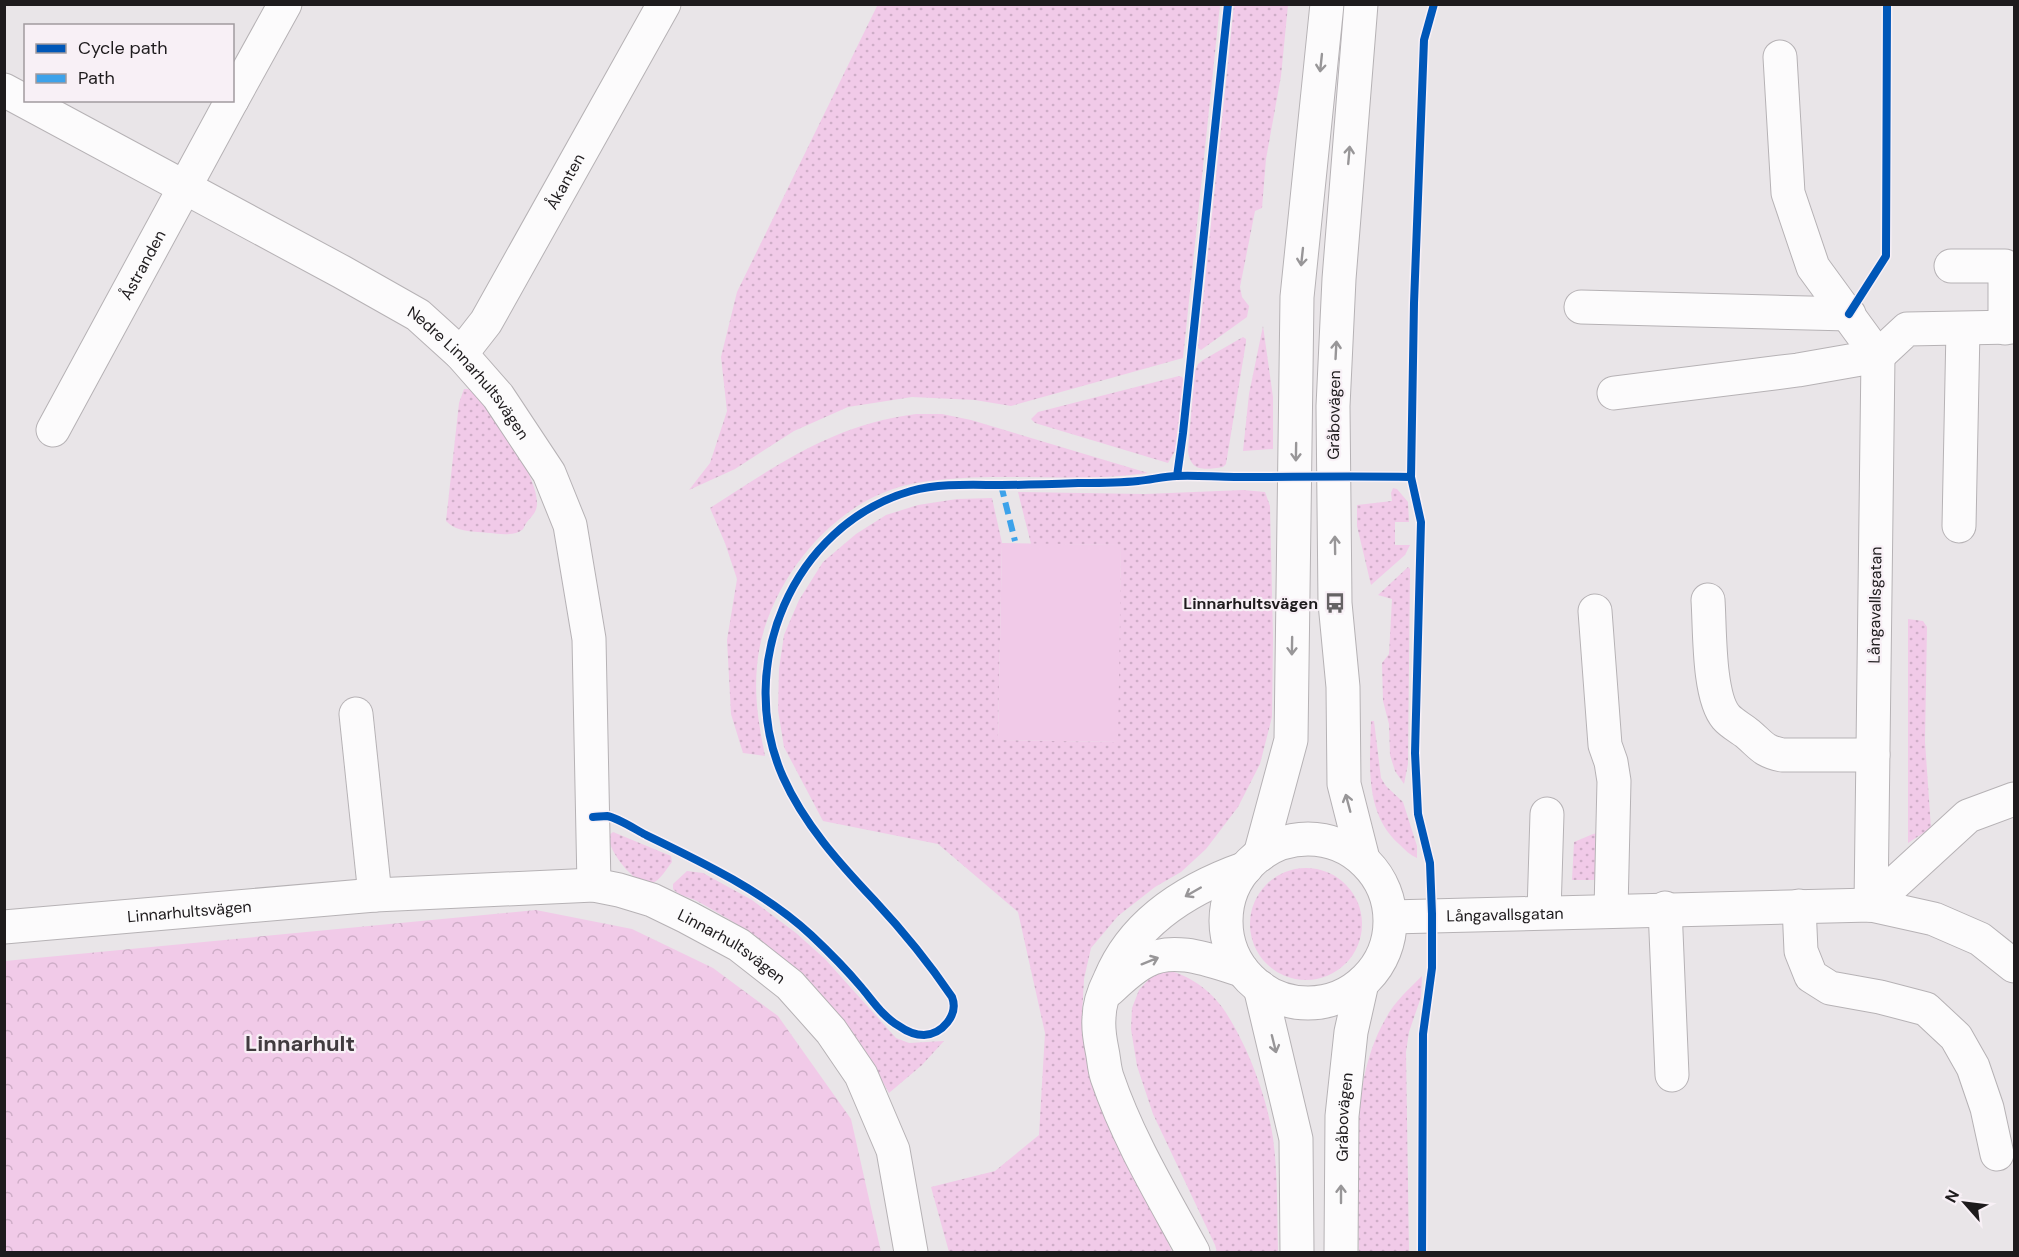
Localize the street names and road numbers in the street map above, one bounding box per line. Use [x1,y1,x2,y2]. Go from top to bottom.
street label: Åkanten [541,149,589,213]
street label: Åstranden [115,226,170,303]
street label: Nedre Linnarhultsvägen [404,301,534,443]
street label: Gråbovägen [1323,370,1345,460]
street label: Långavallsgatan [1863,546,1887,664]
street label: Linnarhultsvägen [126,895,252,927]
street label: Långavallsgatan [1446,902,1564,926]
street label: Linnarhultsvägen [674,904,790,988]
street label: Gråbovägen [1331,1071,1357,1162]

